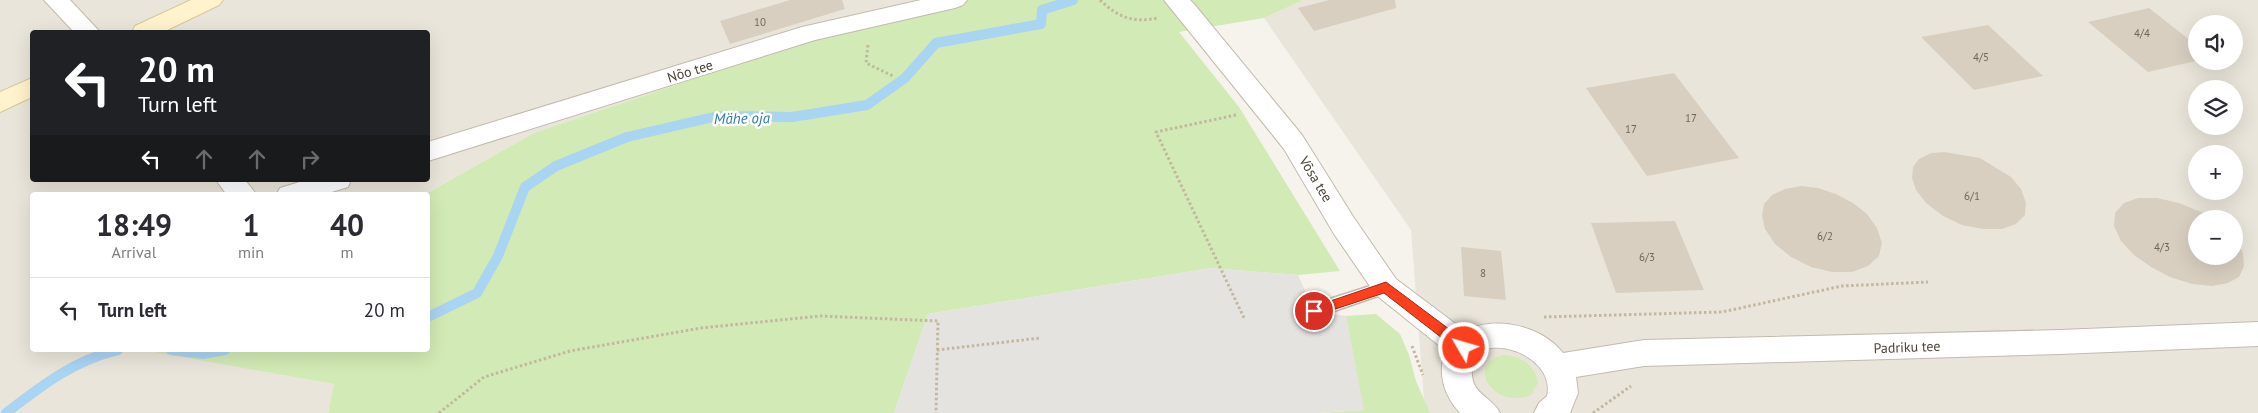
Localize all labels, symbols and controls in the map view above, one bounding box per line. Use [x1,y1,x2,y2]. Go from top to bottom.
house number: 10 [754,15,766,29]
map controls [2188,15,2243,265]
button: sound [2188,15,2243,70]
house number: 4/4 [2134,26,2150,40]
text: 20 m [138,46,215,92]
icon: left [55,50,120,115]
house number: 4/5 [1973,50,1989,64]
street label: Nõo tee [665,56,715,86]
button: layers [2188,80,2243,135]
text: Turn left [138,90,217,118]
water label: Mähe oja [714,108,771,128]
house number: 17 [1685,111,1697,125]
house number: 17 [1625,122,1637,136]
icon: left [137,145,165,173]
icon: ahead [190,145,218,173]
icon: ahead [243,145,271,173]
icon: right [296,145,324,173]
button: + [2188,145,2243,200]
street label: Võsa tee [1295,152,1337,205]
house number: 6/1 [1964,189,1980,203]
text: 18:49 [96,205,172,244]
text: 1 [243,205,260,244]
text: 40 [330,205,364,244]
button: − [2188,210,2243,265]
house number: 6/2 [1817,229,1833,243]
house number: 4/3 [2154,240,2170,254]
text: Arrival [112,242,156,262]
text: min [238,242,264,262]
text: m [341,242,354,262]
house number: 6/3 [1639,250,1655,264]
house number: 8 [1480,266,1486,280]
pin [1293,290,1335,332]
icon: left [55,296,83,324]
icon: arrive [1300,297,1328,325]
text: Turn left [98,298,167,322]
text: 20 m [364,298,405,322]
position arrow [1437,321,1489,373]
street label: Padriku tee [1873,337,1941,357]

